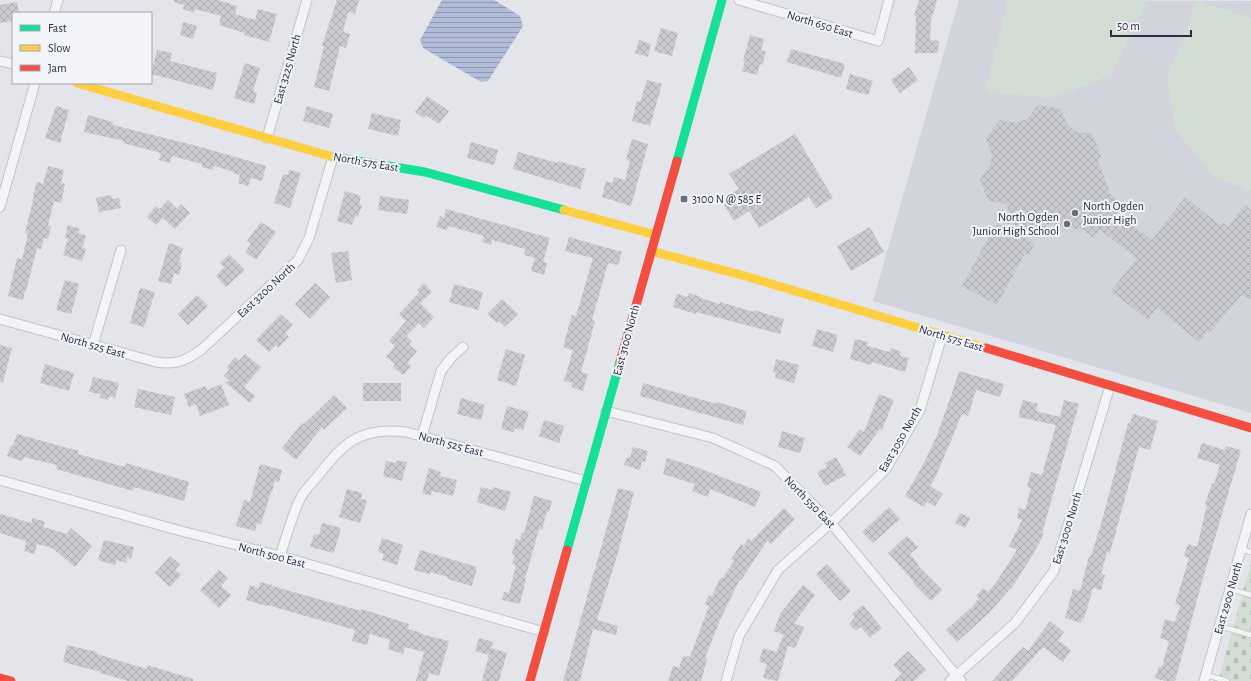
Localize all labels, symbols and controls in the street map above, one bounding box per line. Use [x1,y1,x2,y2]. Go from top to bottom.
street label: North 650 East [786,8,854,40]
legend [12,12,152,84]
scale bar [1111,12,1191,38]
text: 50 m [1117,20,1140,32]
text: Fast [48,22,67,34]
street label: East 3225 North [271,33,303,105]
text: Slow [48,42,70,54]
text: Jam [48,62,67,74]
street label: North 575 East [332,150,400,174]
place label: 3100 N @ 585 E [692,193,761,205]
marker: 3100 N @ 585 E [679,194,689,204]
place label: North Ogden Junior High [1083,200,1144,226]
marker: North Ogden Junior High [1070,208,1080,218]
place label: North Ogden Junior High School [972,211,1059,237]
marker: North Ogden Junior High School [1062,219,1072,229]
street label: East 3200 North [235,260,297,320]
street label: East 3100 North [611,303,641,377]
street label: North 575 East [918,323,984,353]
street label: North 525 East [59,330,127,360]
street label: East 3050 North [876,404,924,474]
street label: North 525 East [417,430,485,458]
street label: North 550 East [782,474,838,531]
street label: East 3000 North [1050,490,1084,566]
street label: North 500 East [237,540,307,570]
street label: East 2900 North [1212,560,1244,636]

